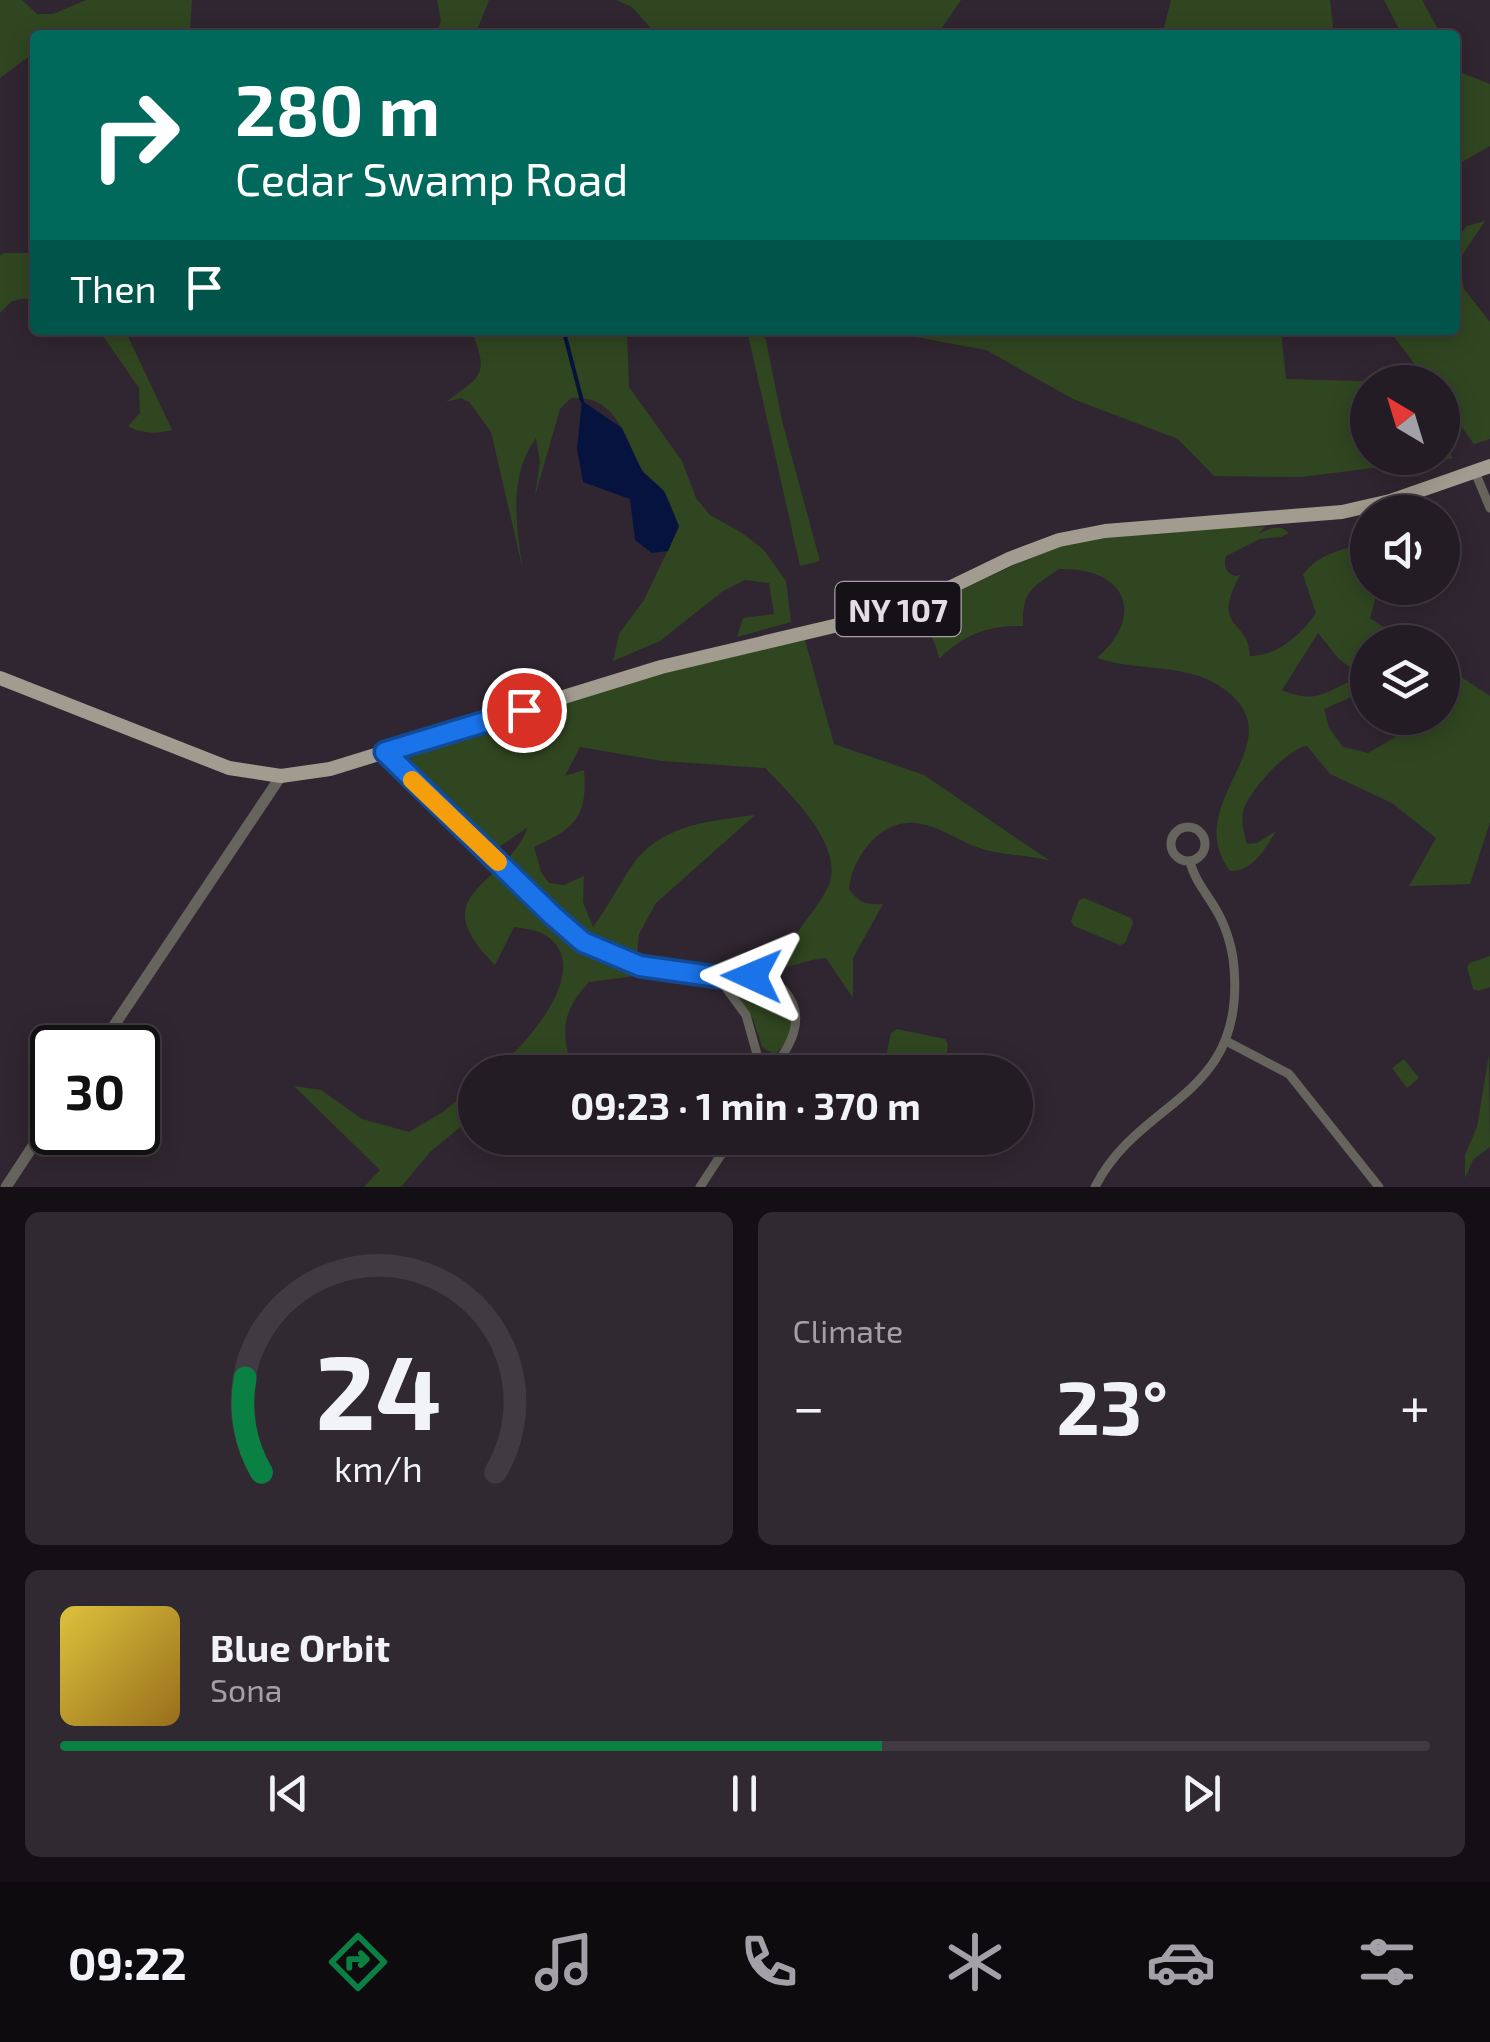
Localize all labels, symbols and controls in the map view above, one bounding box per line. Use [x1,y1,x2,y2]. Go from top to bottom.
text: 280 m [235,66,440,150]
icon: right [70,70,200,200]
text: Cedar Swamp Road [235,151,628,205]
icon: arrive [177,260,232,315]
text: Then [70,265,157,311]
north arrow [1350,365,1460,475]
map controls [1350,365,1460,735]
button: sound [1350,495,1460,605]
road number: NY 107 [836,582,960,636]
button: layers [1350,625,1460,735]
pin [482,668,567,753]
icon: arrive [497,683,552,738]
position arrow [700,924,804,1028]
speed limit sign: 30 [30,1025,160,1155]
text: 09:23 · 1 min · 370 m [570,1082,921,1128]
text: Climate [793,1311,903,1349]
text: 24 [315,1326,442,1451]
text: 23° [1056,1360,1168,1450]
text: − [793,1372,825,1438]
text: + [1400,1372,1430,1438]
text: km/h [334,1446,423,1489]
text: Blue Orbit [210,1624,390,1670]
text: Sona [210,1670,282,1708]
icon: previous [261,1766,316,1821]
icon: pause [717,1766,772,1821]
icon: next [1174,1766,1229,1821]
icon: directions [323,1927,393,1997]
icon: music [529,1927,599,1997]
icon: phone [734,1927,804,1997]
icon: climate [940,1927,1010,1997]
icon: car [1146,1927,1216,1997]
icon: filters [1352,1927,1422,1997]
text: 09:22 [68,1935,187,1989]

